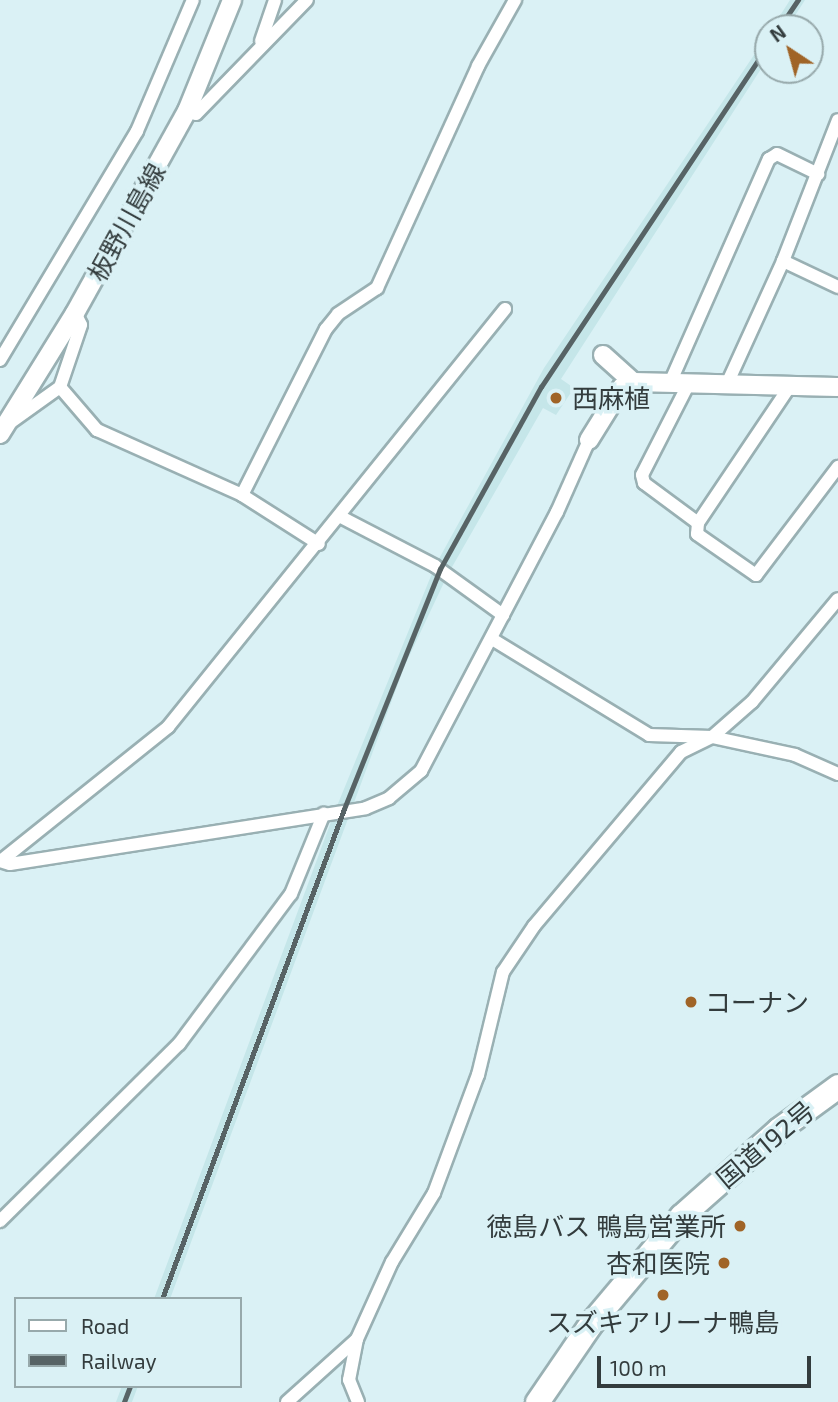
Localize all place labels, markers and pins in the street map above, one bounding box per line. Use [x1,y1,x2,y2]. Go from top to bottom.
place label: 西麻植 [572,382,650,414]
marker: 西麻植 [546,388,566,408]
place label: コーナン [705,986,809,1018]
marker: コーナン [683,994,699,1010]
place label: 徳島バス 鴨島営業所 [486,1210,726,1242]
marker: 徳島バス 鴨島営業所 [732,1218,748,1234]
place label: 杏和医院 [606,1247,710,1279]
marker: 杏和医院 [716,1255,732,1271]
marker: スズキアリーナ鴨島 [655,1287,671,1303]
place label: スズキアリーナ鴨島 [546,1306,780,1338]

